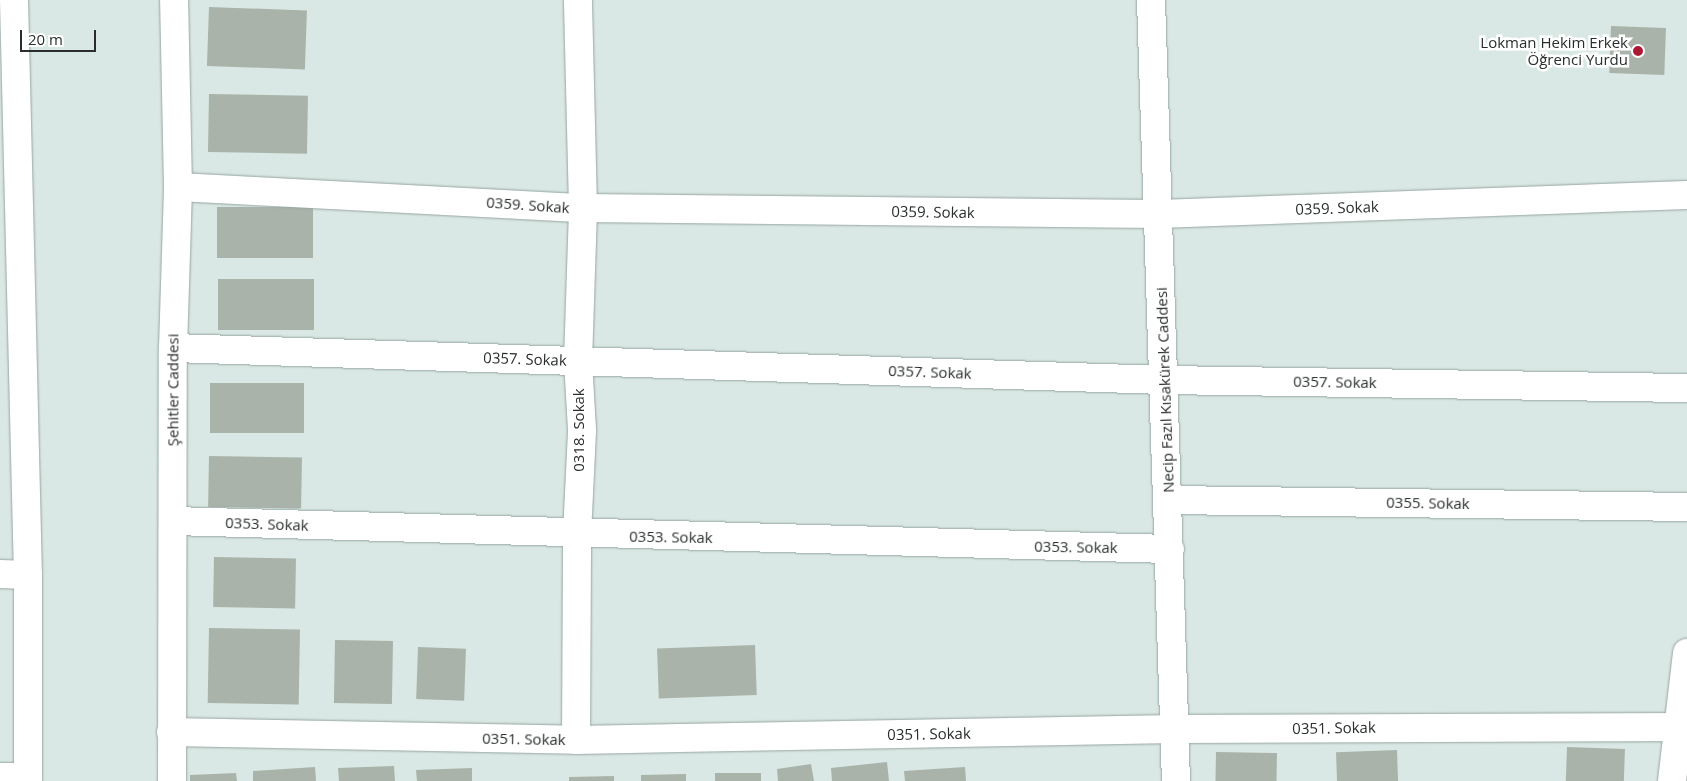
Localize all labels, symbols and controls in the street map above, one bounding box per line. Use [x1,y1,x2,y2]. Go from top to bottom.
scale bar [22,20,99,52]
text: 20 m [28,29,63,49]
place label: Lokman Hekim Erkek Öğrenci Yurdu [1480,33,1628,68]
marker: Lokman Hekim Erkek Öğrenci Yurdu [1632,45,1644,57]
street label: 0359. Sokak [486,193,570,217]
street label: 0359. Sokak [1295,198,1379,218]
street label: 0359. Sokak [891,202,975,222]
street label: Necip Fazıl Kısakürek Caddesi [1152,287,1178,493]
street label: Şehitler Caddesi [164,334,182,446]
street label: 0357. Sokak [483,349,567,369]
street label: 0357. Sokak [888,362,972,382]
street label: 0357. Sokak [1293,372,1377,392]
street label: 0318. Sokak [570,388,588,472]
street label: 0355. Sokak [1386,493,1470,513]
street label: 0353. Sokak [225,514,309,534]
street label: 0353. Sokak [629,527,713,547]
street label: 0353. Sokak [1034,537,1118,557]
street label: 0351. Sokak [1292,718,1376,738]
street label: 0351. Sokak [887,724,971,744]
street label: 0351. Sokak [482,729,566,749]

